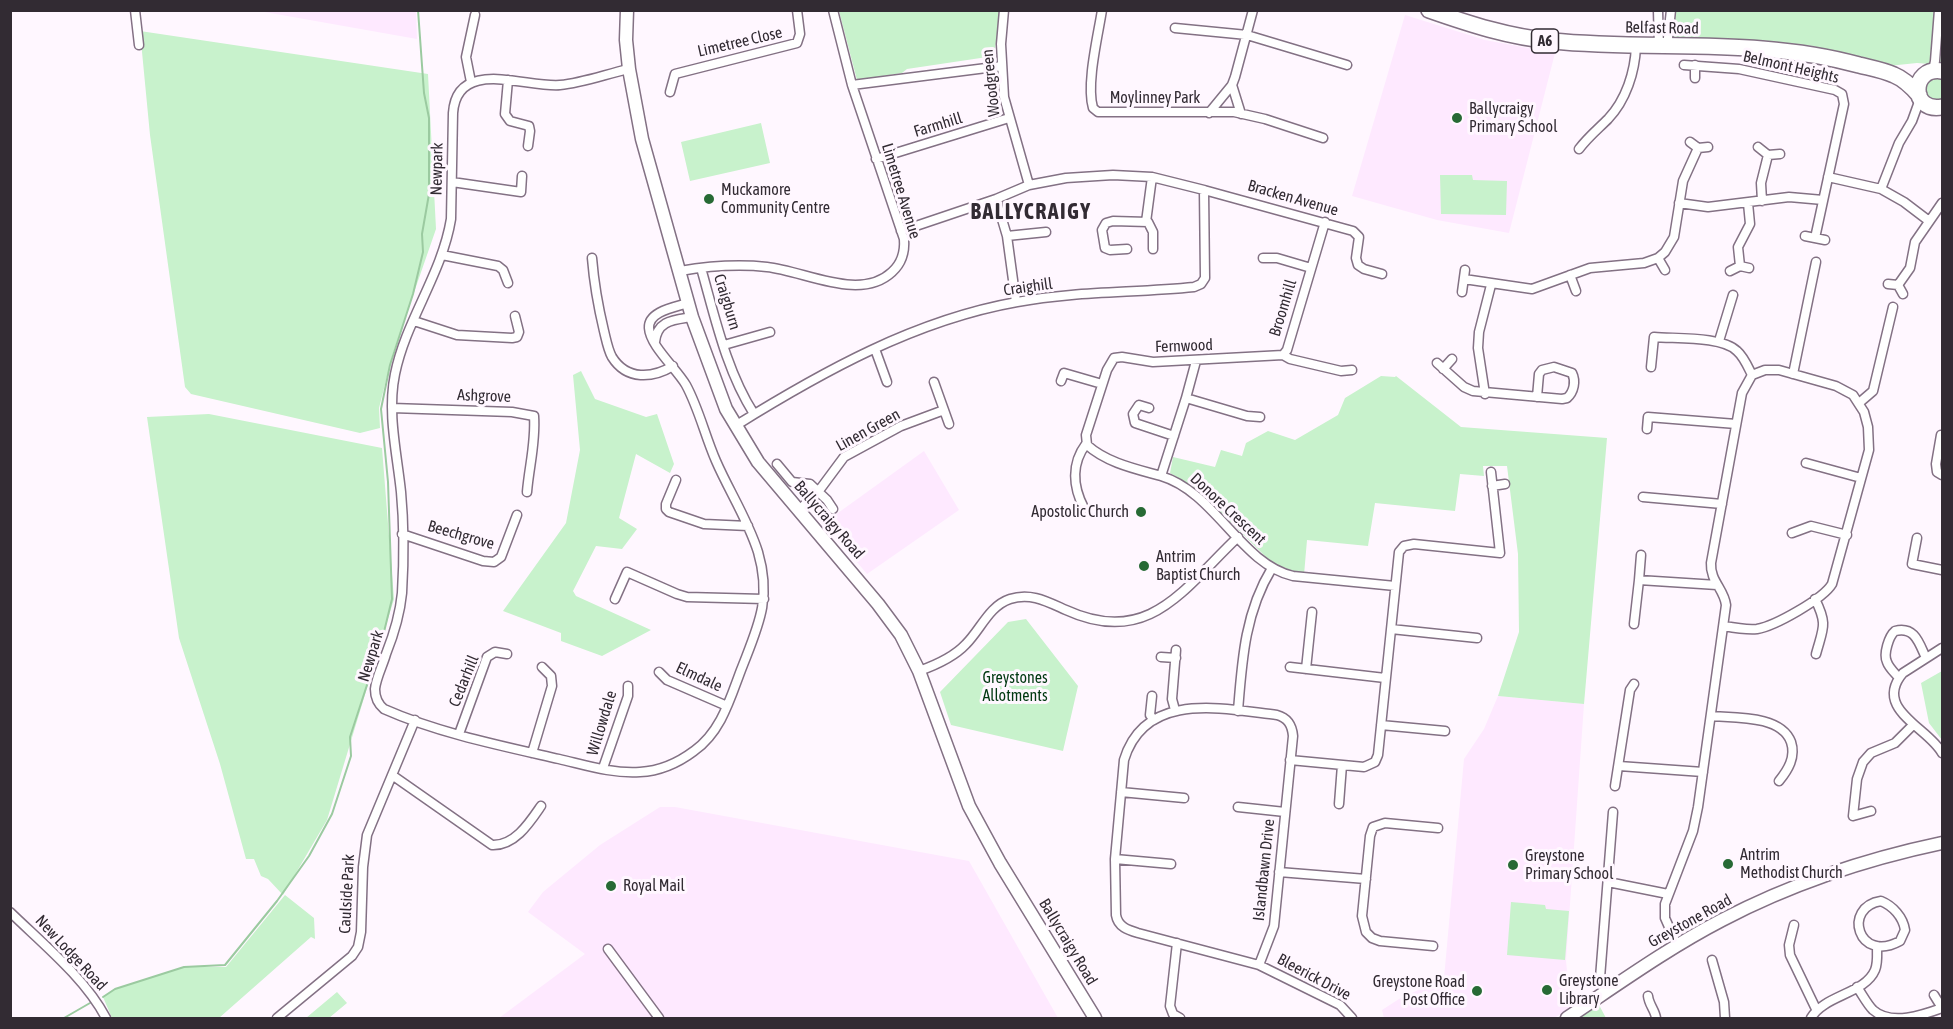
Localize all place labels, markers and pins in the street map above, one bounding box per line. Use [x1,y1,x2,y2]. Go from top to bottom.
place label: Ballycraigy Primary School [1469,99,1557,137]
marker: Ballycraigy Primary School [1450,111,1464,125]
place label: Muckamore Community Centre [721,180,830,218]
marker: Muckamore Community Centre [702,192,716,206]
place label: Apostolic Church [1031,502,1129,522]
marker: Apostolic Church [1134,505,1148,519]
place label: Antrim Baptist Church [1156,547,1240,585]
marker: Antrim Baptist Church [1137,559,1151,573]
place label: Antrim Methodist Church [1740,845,1843,883]
place label: Greystone Primary School [1525,846,1613,884]
marker: Antrim Methodist Church [1721,857,1735,871]
marker: Greystone Primary School [1506,858,1520,872]
place label: Royal Mail [623,876,685,896]
marker: Royal Mail [604,879,618,893]
place label: Greystone Library [1559,971,1619,1009]
place label: Greystone Road Post Office [1373,972,1465,1010]
marker: Greystone Library [1540,983,1554,997]
marker: Greystone Road Post Office [1470,984,1484,998]

